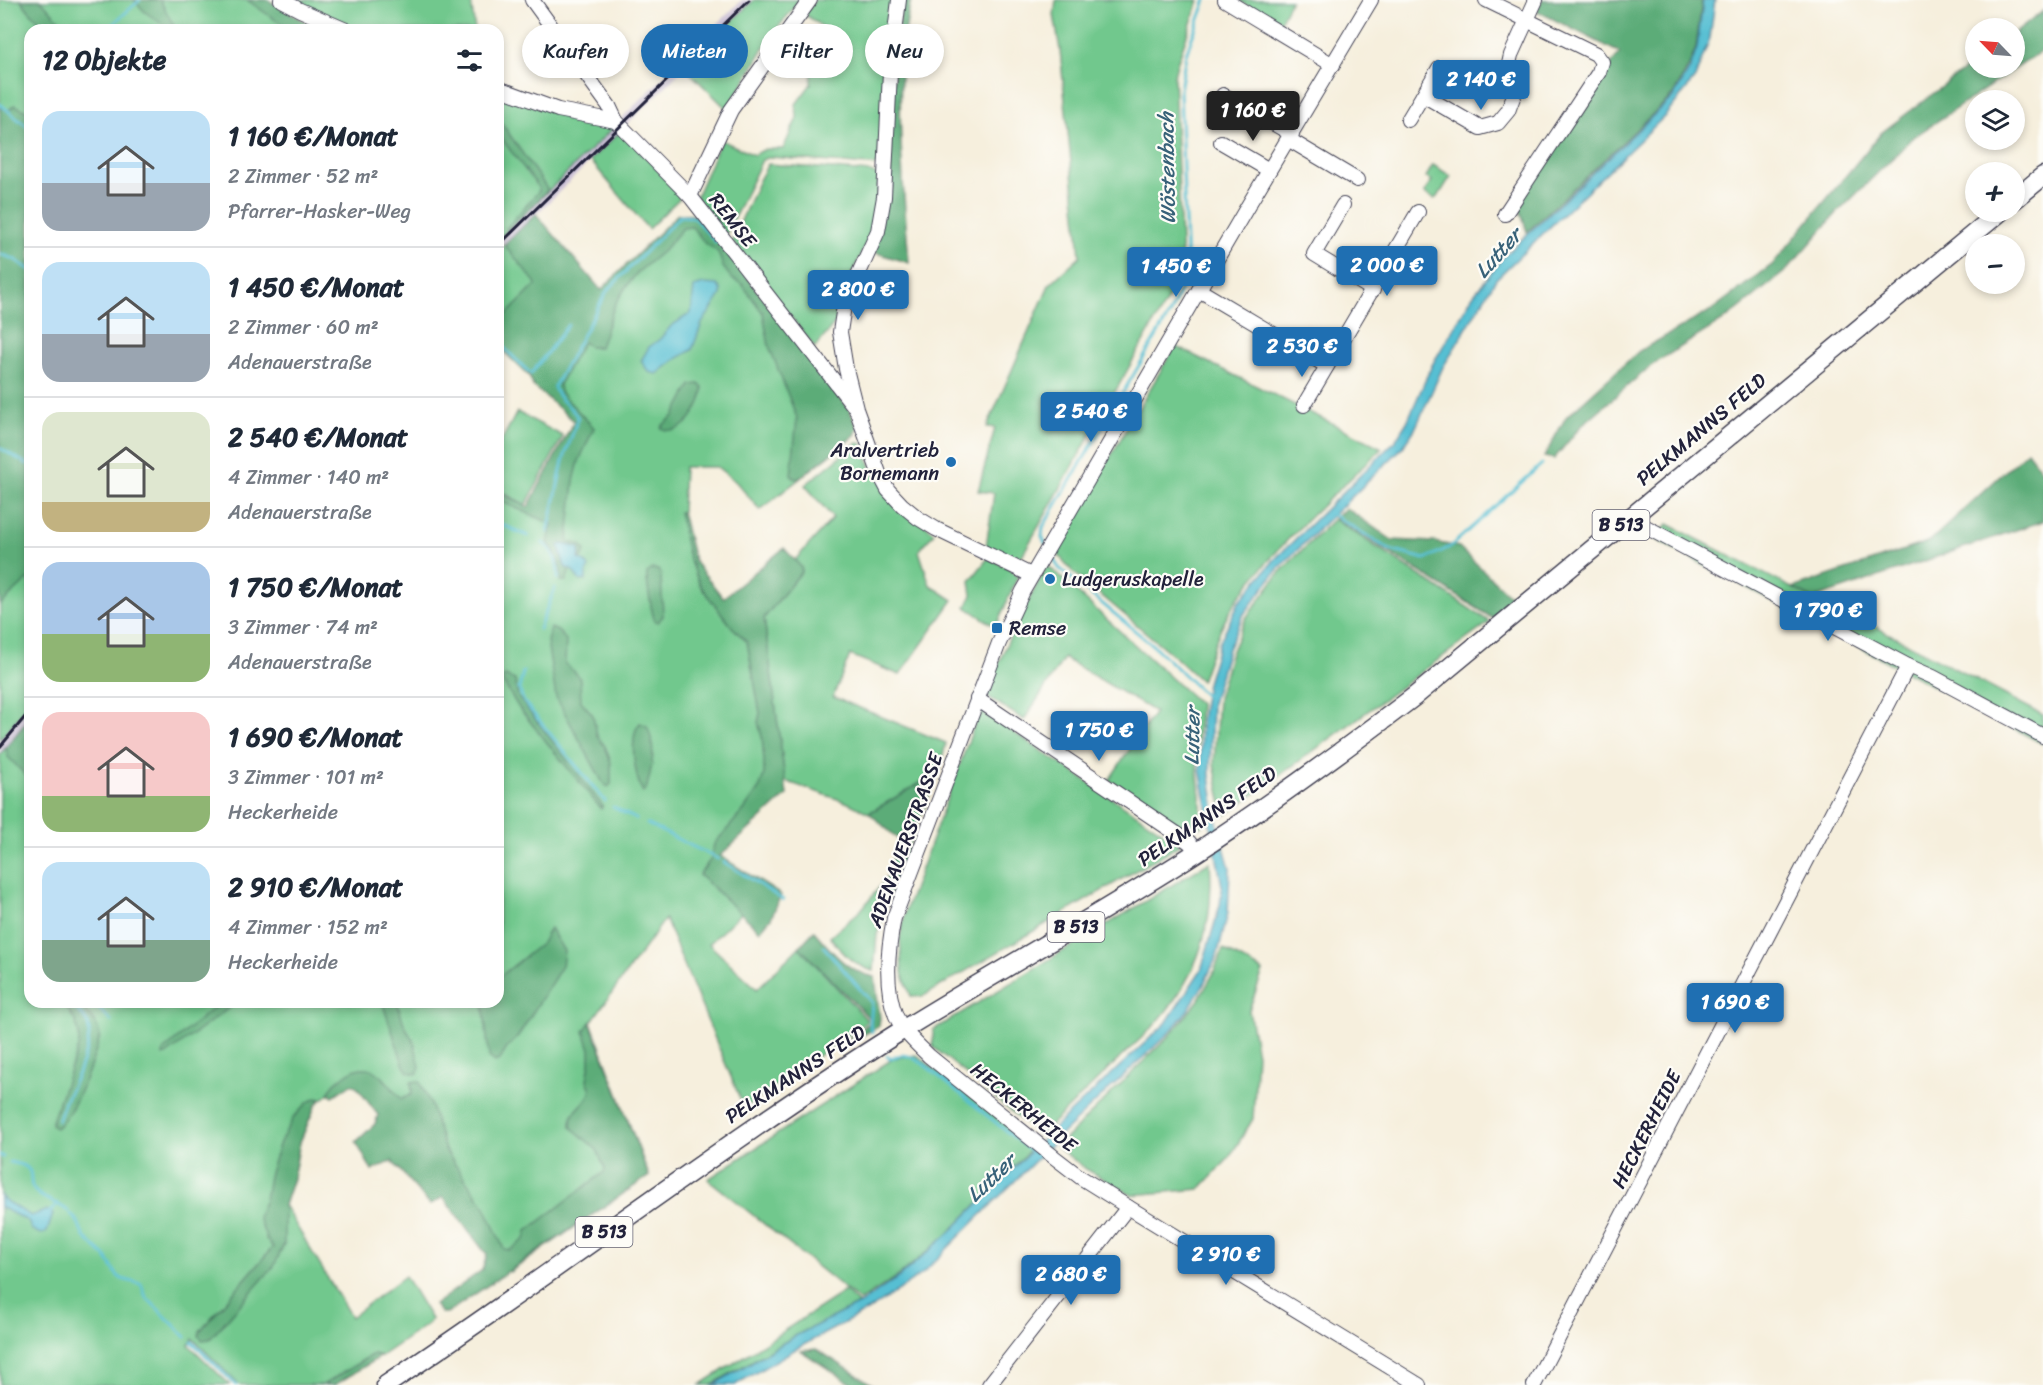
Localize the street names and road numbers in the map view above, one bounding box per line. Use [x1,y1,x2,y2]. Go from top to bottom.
street label: REMSE [700,185,767,257]
street label: PELKMANNS FELD [1628,364,1775,495]
road number: B 513 [1592,510,1650,540]
street label: ADENAUERSTRASSE [857,746,954,933]
street label: PELKMANNS FELD [1130,757,1284,876]
road number: B 513 [1048,912,1104,942]
street label: PELKMANNS FELD [718,1016,873,1133]
street label: HECKERHEIDE [962,1053,1086,1163]
street label: HECKERHEIDE [1602,1062,1692,1195]
road number: B 513 [576,1217,632,1247]

